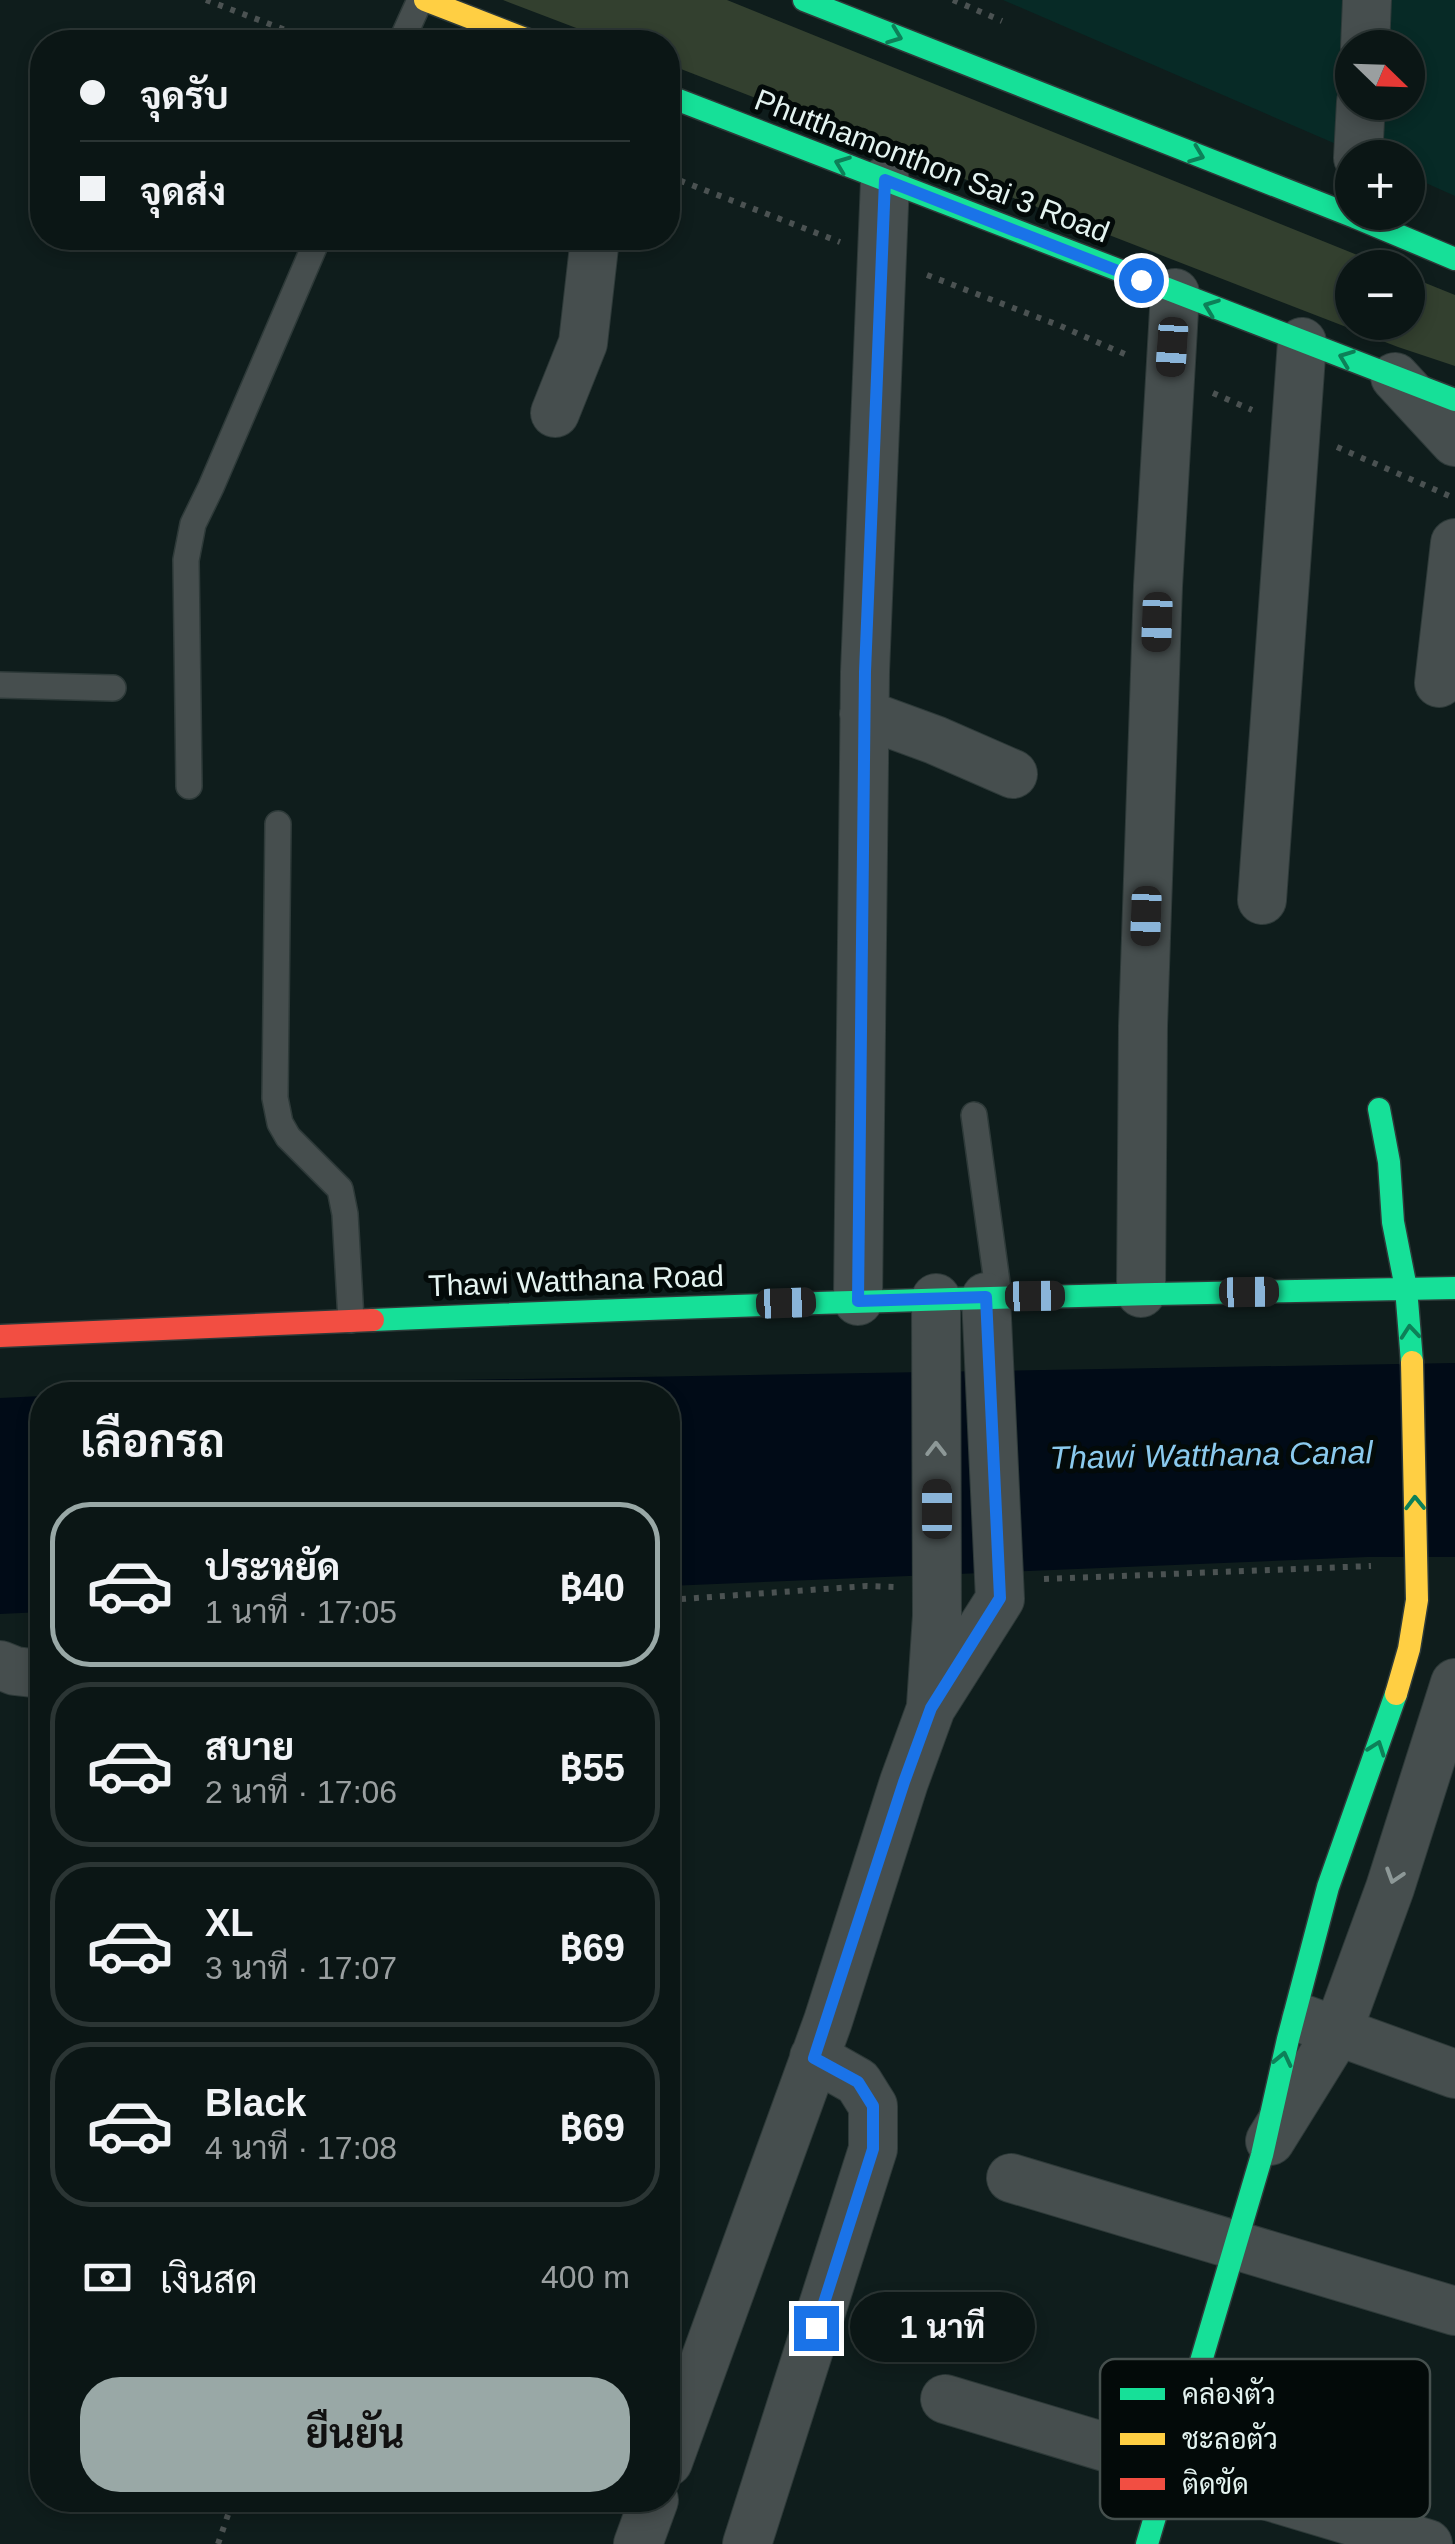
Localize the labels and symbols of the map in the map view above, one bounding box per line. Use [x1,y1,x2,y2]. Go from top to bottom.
one-way arrow [885,24,903,44]
north arrow [1335,30,1425,120]
street label: Phutthamonthon Sai 3 Road [750,83,1114,248]
one-way arrow [1188,143,1205,163]
one-way arrow [835,155,852,176]
route start [1119,258,1164,303]
one-way arrow [1203,298,1220,319]
car [1155,316,1189,378]
one-way arrow [1338,350,1355,370]
car [1141,591,1173,653]
car [1130,885,1162,947]
street label: Thawi Watthana Road [428,1259,724,1302]
car [1219,1276,1279,1308]
car [1005,1280,1065,1312]
car [755,1287,817,1319]
one-way arrow [1399,1323,1421,1339]
water label: Thawi Watthana Canal [1049,1434,1374,1476]
one-way arrow [925,1440,947,1456]
car [922,1479,952,1539]
one-way arrow [1404,1494,1426,1510]
one-way arrow [1365,1741,1385,1758]
one-way arrow [1385,1867,1405,1884]
one-way arrow [1271,2051,1292,2068]
callout: 1 นาที [851,2293,1036,2363]
route end [794,2306,839,2351]
legend [1100,2359,1430,2519]
text: คล่องตัว [1182,2376,1276,2410]
text: ชะลอตัว [1182,2421,1278,2455]
text: ติดขัด [1182,2466,1249,2500]

